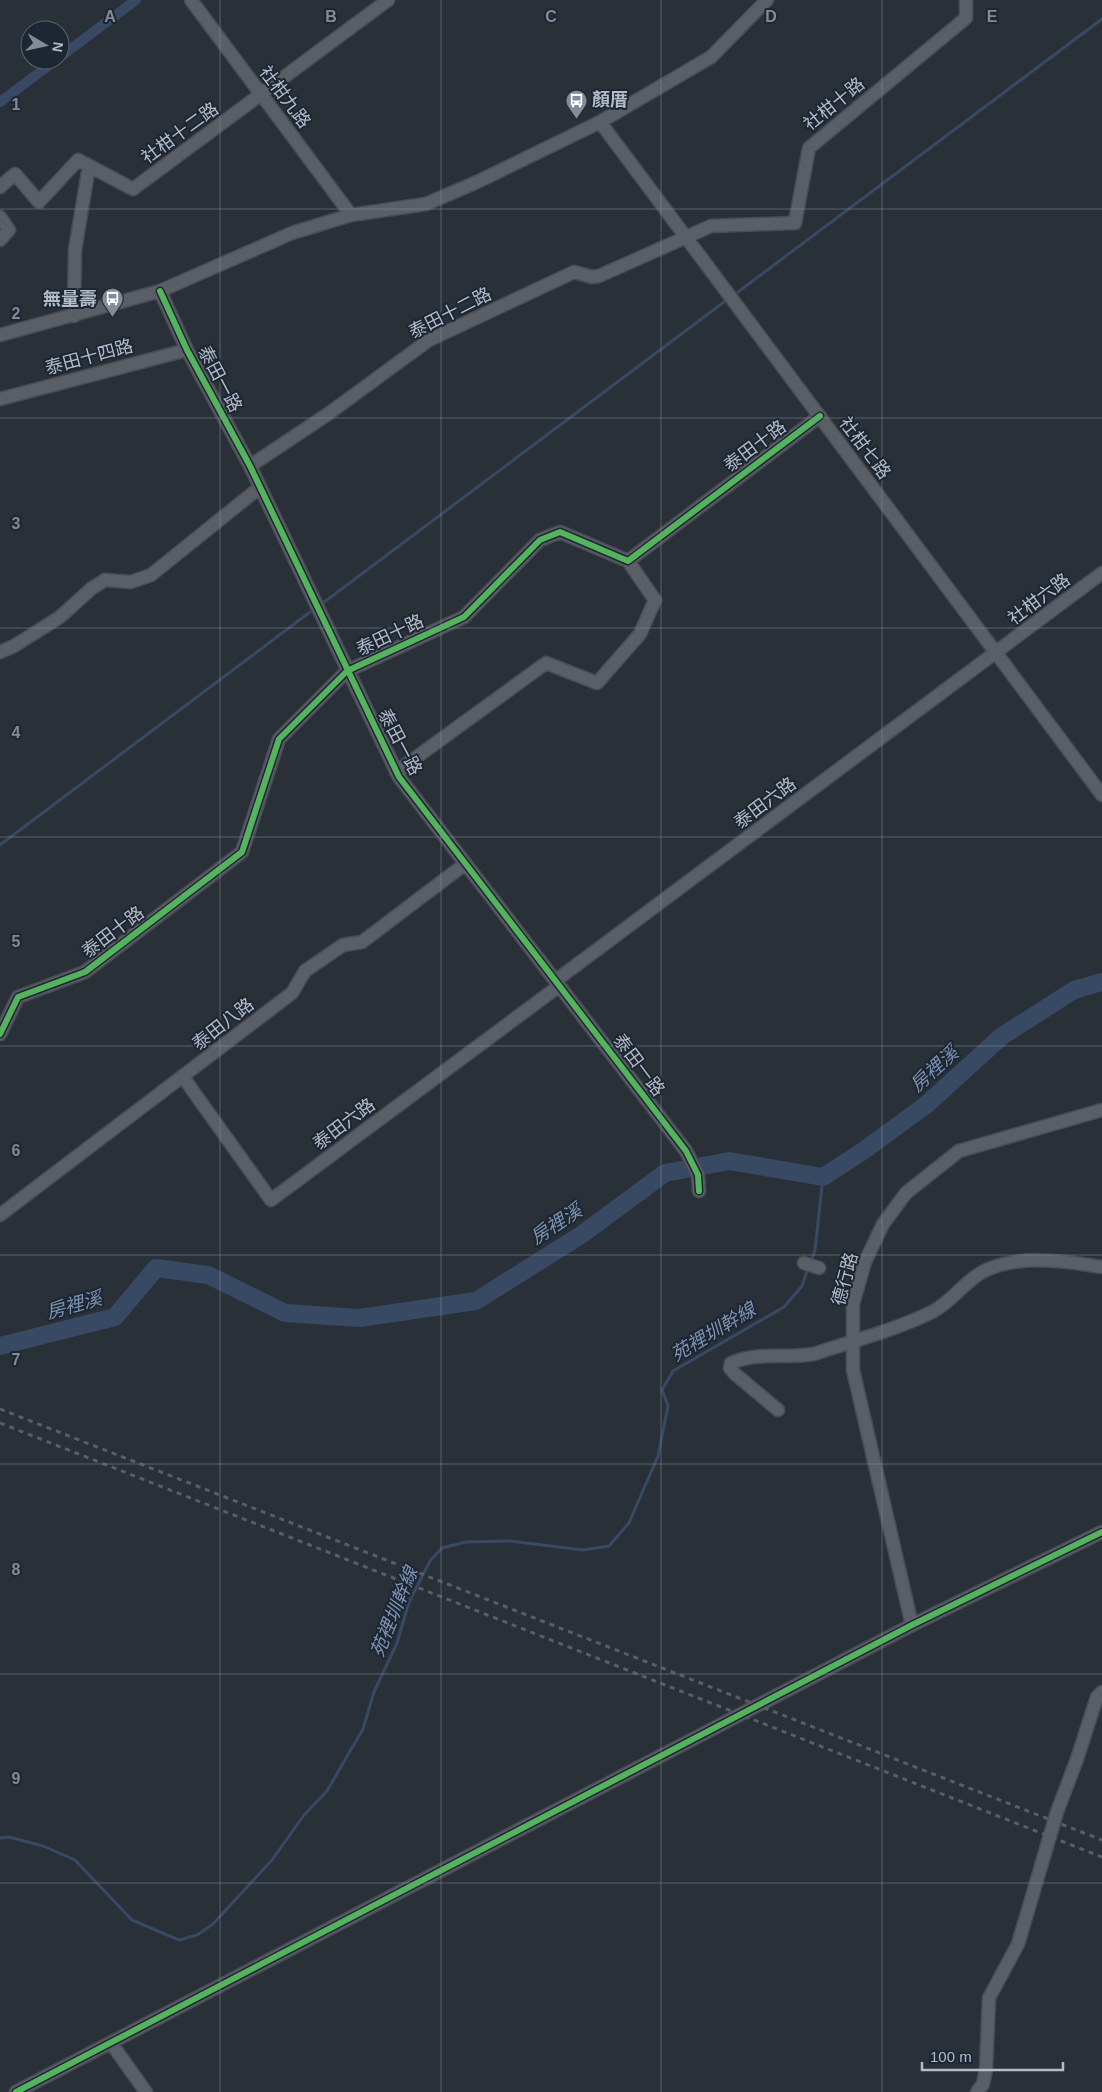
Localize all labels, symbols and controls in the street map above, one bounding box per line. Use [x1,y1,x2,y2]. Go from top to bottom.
text: A [104,8,116,25]
text: B [325,8,337,25]
text: C [545,8,557,25]
text: D [765,8,777,25]
text: E [987,8,998,25]
north arrow [20,20,70,70]
text: N [49,41,67,53]
street label: 社柑九路 [255,62,315,132]
street label: 社柑十路 [800,74,868,134]
bus stop icon: 顏厝 [564,88,588,119]
place label: 顏厝 [592,90,628,110]
text: 1 [12,96,21,113]
street label: 社柑十二路 [138,98,222,168]
street label: 泰田十二路 [405,284,495,342]
bus stop icon: 無量壽 [101,287,125,318]
place label: 無量壽 [43,289,97,309]
text: 2 [12,305,21,322]
street label: 泰田十四路 [43,336,135,378]
street label: 泰田一路 [194,343,246,415]
street label: 社柑七路 [835,413,895,483]
street label: 泰田十路 [720,416,790,476]
text: 3 [12,515,21,532]
street label: 社柑六路 [1004,569,1074,629]
street label: 泰田十路 [353,611,427,659]
street label: 泰田一路 [374,706,426,778]
text: 4 [12,724,21,741]
street label: 泰田六路 [730,773,800,833]
street label: 泰田十路 [78,902,148,962]
text: 5 [12,933,21,950]
street label: 泰田八路 [188,994,258,1054]
street label: 泰田一路 [609,1030,669,1100]
water label: 房裡溪 [906,1040,964,1096]
street label: 泰田六路 [309,1094,379,1154]
text: 6 [12,1142,21,1159]
water label: 房裡溪 [526,1198,588,1248]
street label: 德行路 [828,1250,862,1308]
water label: 房裡溪 [44,1287,107,1323]
water label: 苑裡圳幹線 [667,1298,761,1365]
text: 7 [12,1351,21,1368]
text: 8 [12,1561,21,1578]
water label: 苑裡圳幹線 [366,1562,422,1660]
text: 9 [12,1770,21,1787]
scale bar [922,2040,1063,2072]
text: 100 m [930,2048,972,2065]

